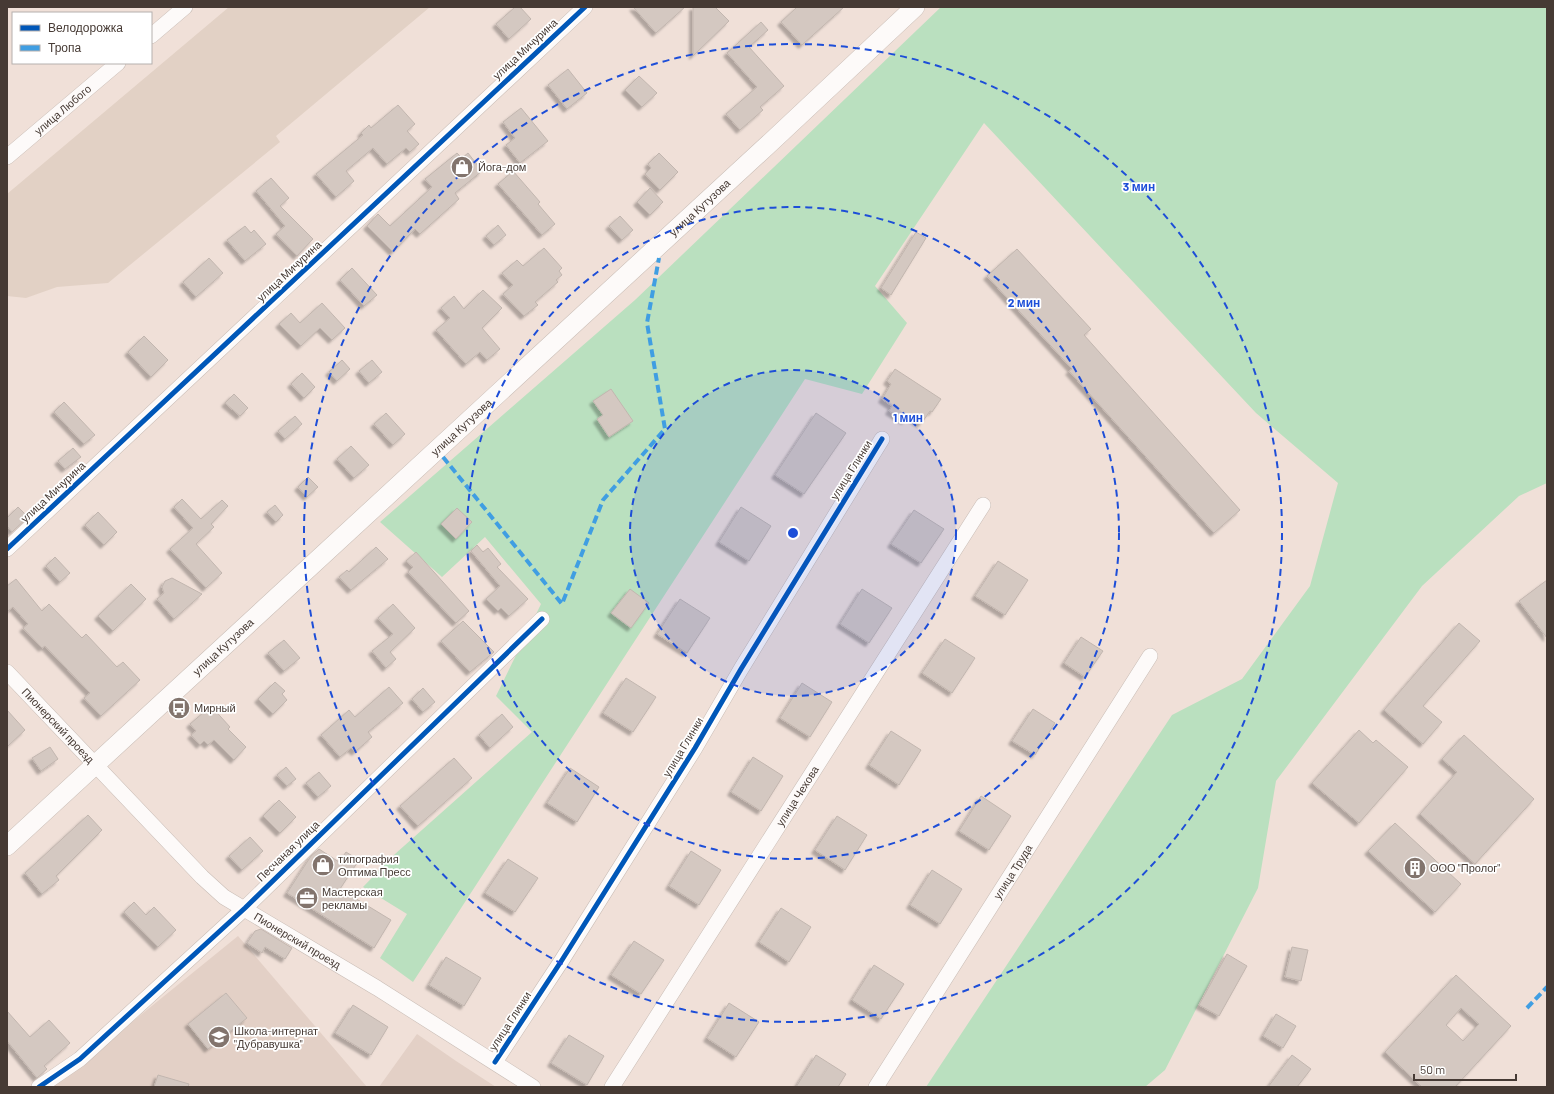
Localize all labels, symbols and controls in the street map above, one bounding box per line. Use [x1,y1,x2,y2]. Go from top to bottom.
legend [12,12,152,64]
street label: улица Мичурина [490,15,560,82]
text: Велодорожка [48,20,123,35]
text: Тропа [48,40,82,55]
street label: улица Любого [31,82,93,137]
shop icon: Йога-дом [449,154,475,180]
place label: Йога-дом [478,160,526,173]
street label: улица Кутузова [666,175,733,238]
text: 3 мин [1123,179,1155,193]
street label: улица Мичурина [254,237,324,304]
text: 2 мин [1008,295,1040,309]
street label: улица Кутузова [428,395,495,458]
text: 1 мин [893,410,923,424]
street label: улица Глинки [827,438,874,502]
street label: улица Мичурина [18,458,88,525]
centre of rings [786,526,800,540]
street label: улица Кутузова [190,615,257,678]
street label: Пионерский проезд [20,685,97,766]
bus stop icon: Мирный [166,695,192,721]
place label: Мирный [194,701,236,714]
street label: улица Глинки [660,715,705,779]
street label: улица Чехова [773,762,822,828]
street label: Песчаная улица [254,817,322,884]
street label: улица Труда [990,841,1035,901]
shop icon: типография Оптима Пресс [310,852,336,878]
place label: типография Оптима Пресс [338,852,411,878]
building icon: ООО "Пролог" [1402,855,1428,881]
place label: ООО "Пролог" [1430,861,1500,874]
office icon: Мастерская рекламы [294,885,320,911]
place label: Мастерская рекламы [322,885,383,911]
street label: Пионерский проезд [252,909,344,971]
street label: улица Глинки [486,989,533,1053]
school or university icon: Школа-интернат "Дубравушка" [206,1024,232,1050]
place label: Школа-интернат "Дубравушка" [234,1024,318,1050]
scale bar [1414,1056,1516,1082]
text: 50 m [1420,1062,1445,1076]

